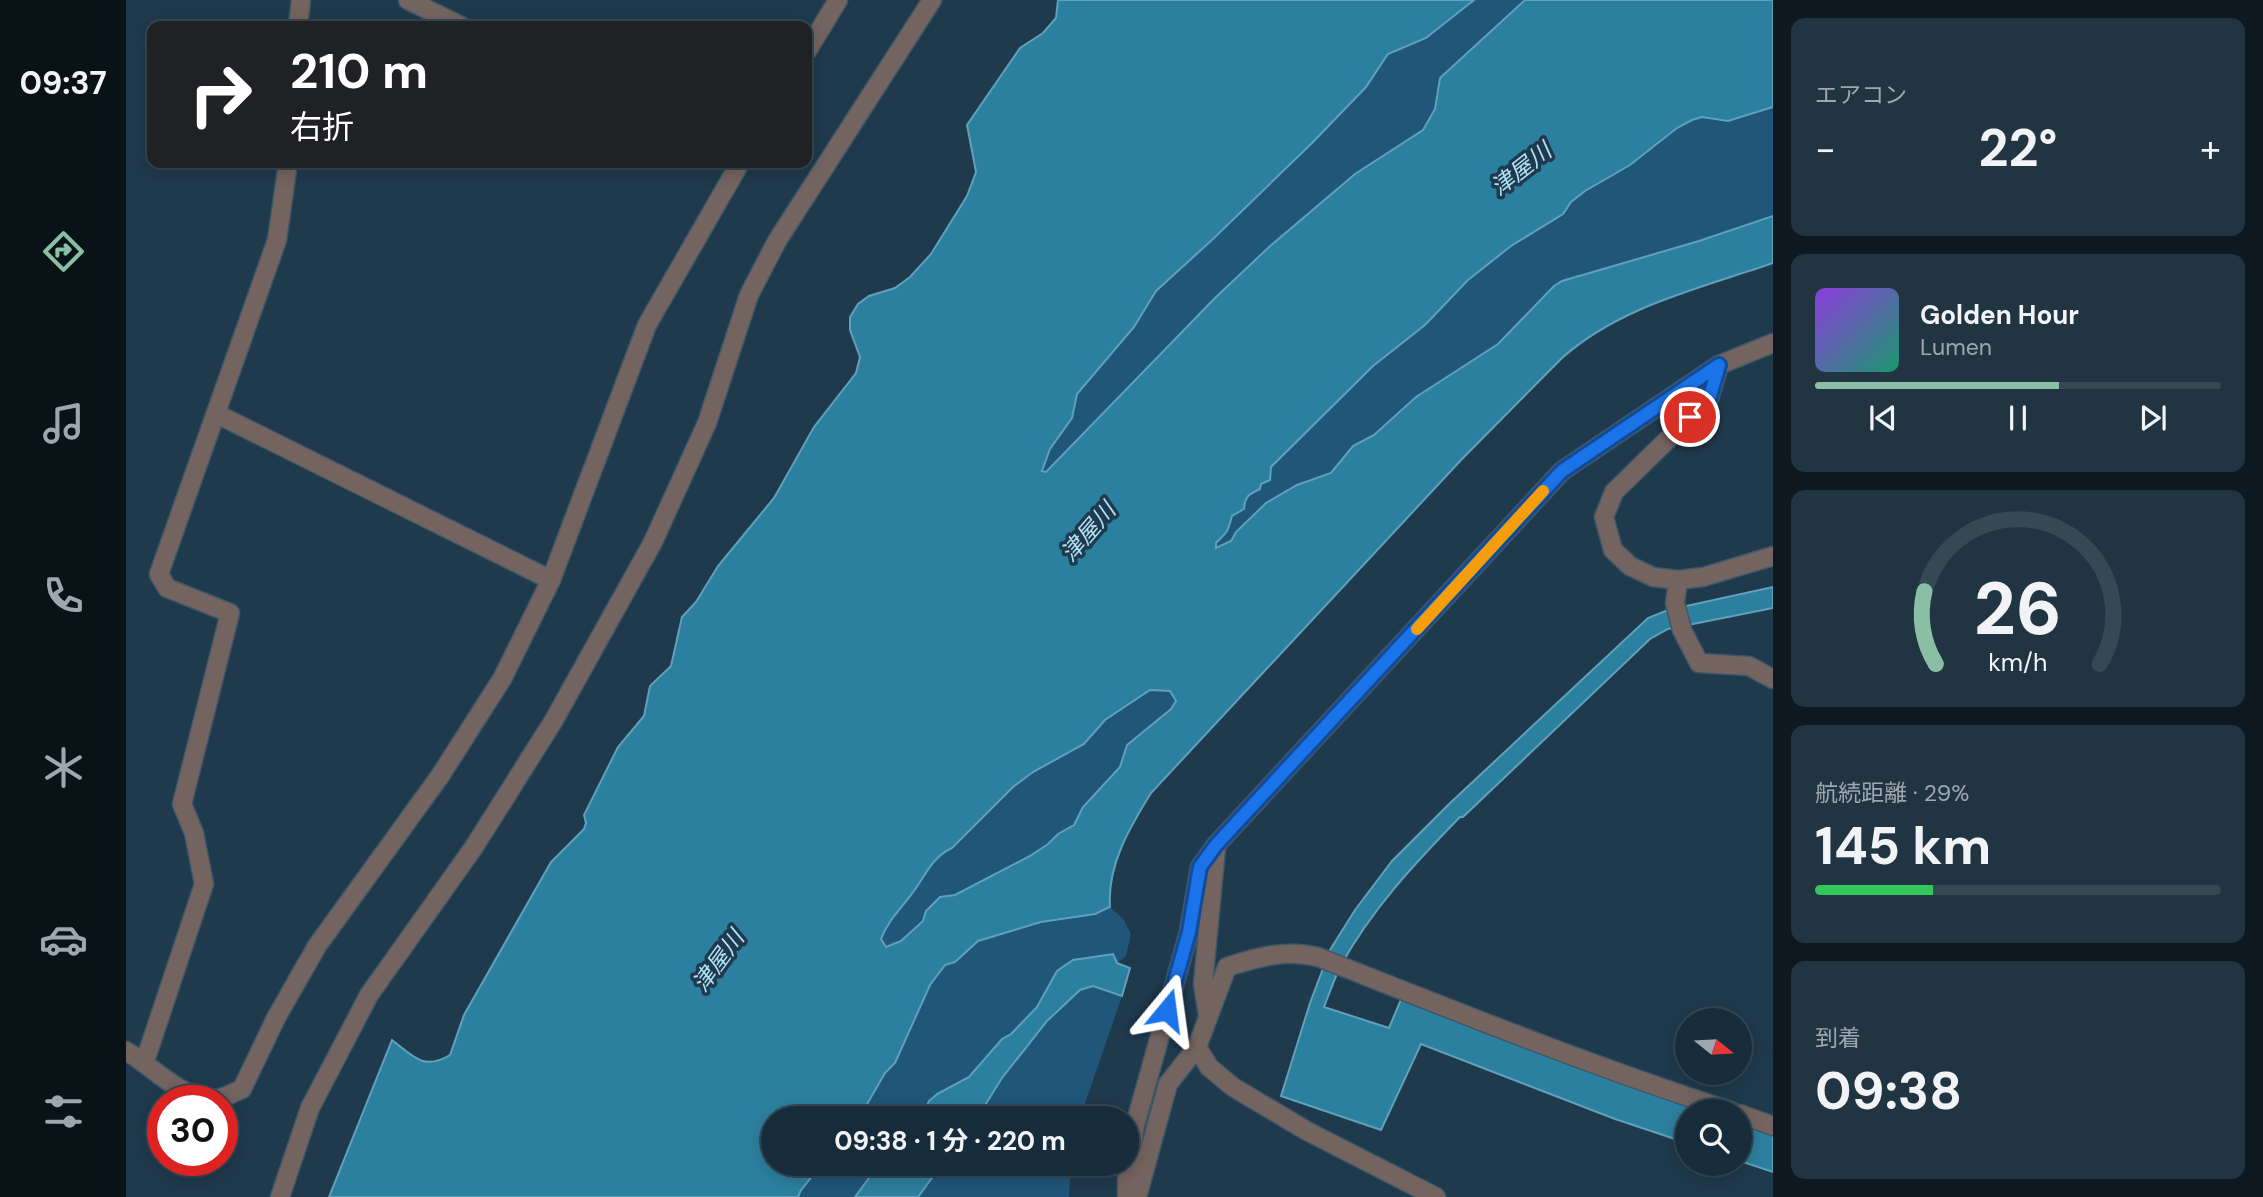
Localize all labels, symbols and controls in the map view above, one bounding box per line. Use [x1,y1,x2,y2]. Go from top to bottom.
text: 210 m [290,39,428,103]
icon: right [175,49,266,140]
text: 09:37 [19,62,107,104]
text: エアコン [1815,80,1907,110]
text: 右折 [290,106,354,148]
text: 22° [1979,114,2057,182]
text: − [1815,124,1836,174]
text: + [2200,124,2221,174]
water label: 津屋川 [1485,134,1560,202]
icon: directions [39,227,88,276]
text: Golden Hour [1920,298,2079,332]
text: Lumen [1920,332,1992,362]
pin [1660,387,1720,447]
icon: arrive [1671,398,1709,436]
icon: music [39,399,88,448]
icon: previous [1864,399,1902,437]
icon: pause [1999,399,2037,437]
icon: next [2134,399,2172,437]
water label: 津屋川 [1054,494,1124,568]
text: 26 [1974,563,2062,658]
icon: phone [39,571,88,620]
text: km/h [1988,646,2048,679]
icon: climate [39,743,88,792]
text: 航続距離 · 29% [1815,778,1969,808]
text: 145 km [1815,812,1991,880]
icon: car [39,915,88,964]
water label: 津屋川 [686,922,752,998]
position arrow [1130,973,1204,1047]
north arrow [1675,1008,1752,1085]
map controls [1675,1008,1752,1176]
text: 到着 [1815,1023,1861,1053]
text: 09:38 [1815,1057,1962,1125]
speed limit sign: 30 [147,1085,238,1176]
icon: filters [39,1087,88,1136]
button: search [1675,1099,1752,1176]
text: 09:38 · 1 分 · 220 m [834,1124,1066,1158]

